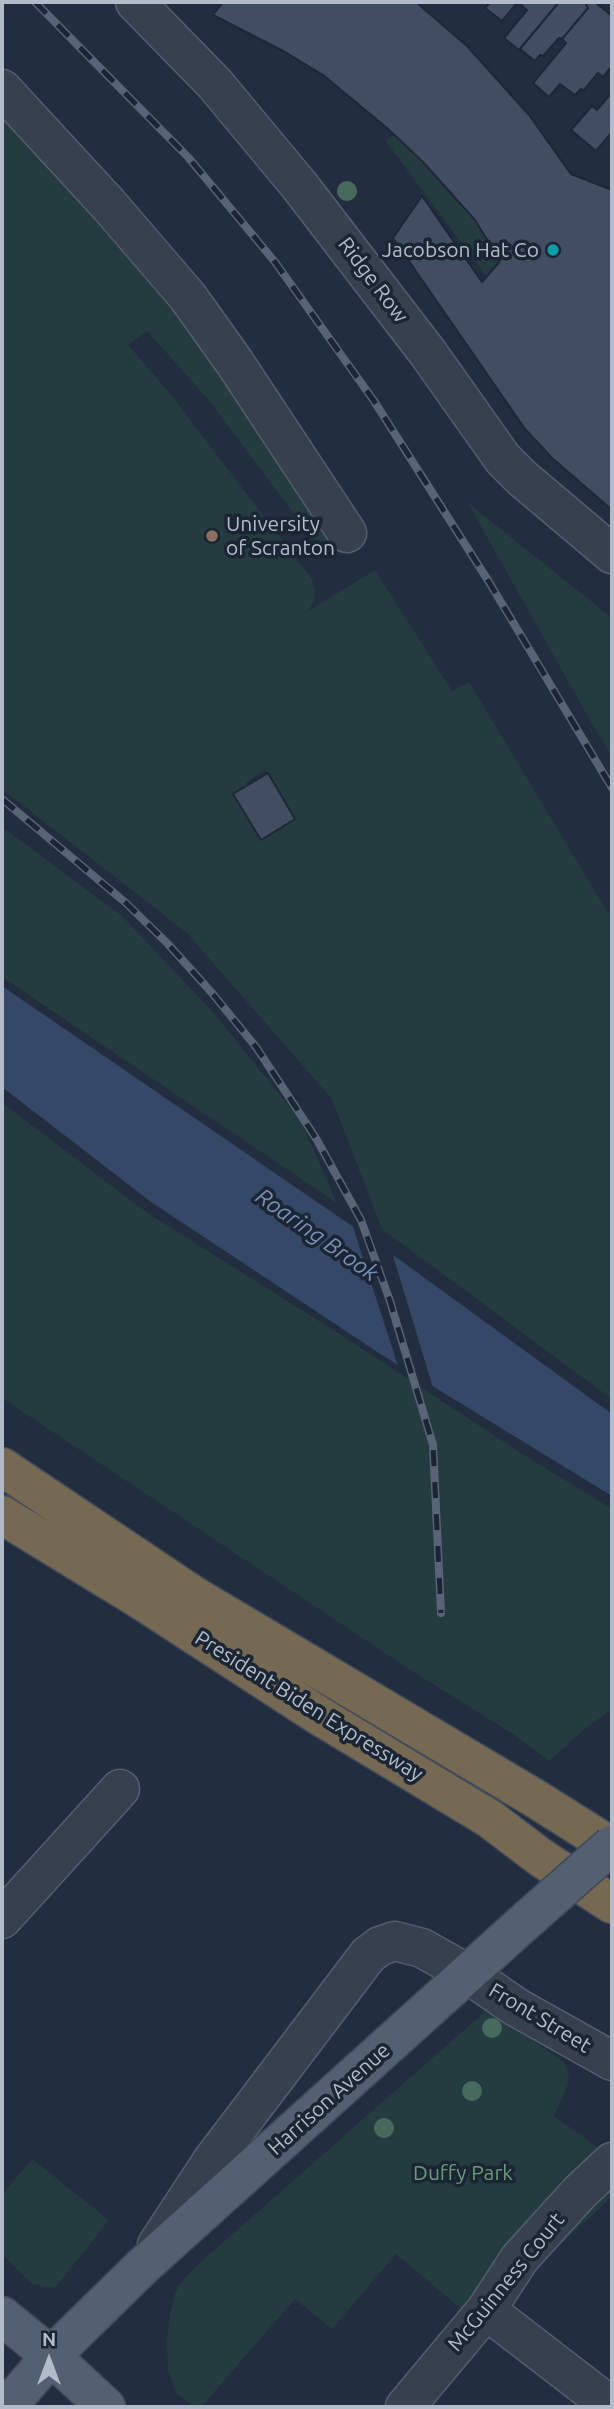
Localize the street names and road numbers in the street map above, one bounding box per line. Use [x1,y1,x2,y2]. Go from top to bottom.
street label: Ridge Row [333,232,413,328]
street label: President Biden Expressway [190,1625,428,1787]
street label: Front Street [484,1978,596,2058]
street label: Harrison Avenue [263,2038,395,2160]
street label: McGuinness Court [442,2208,570,2356]

